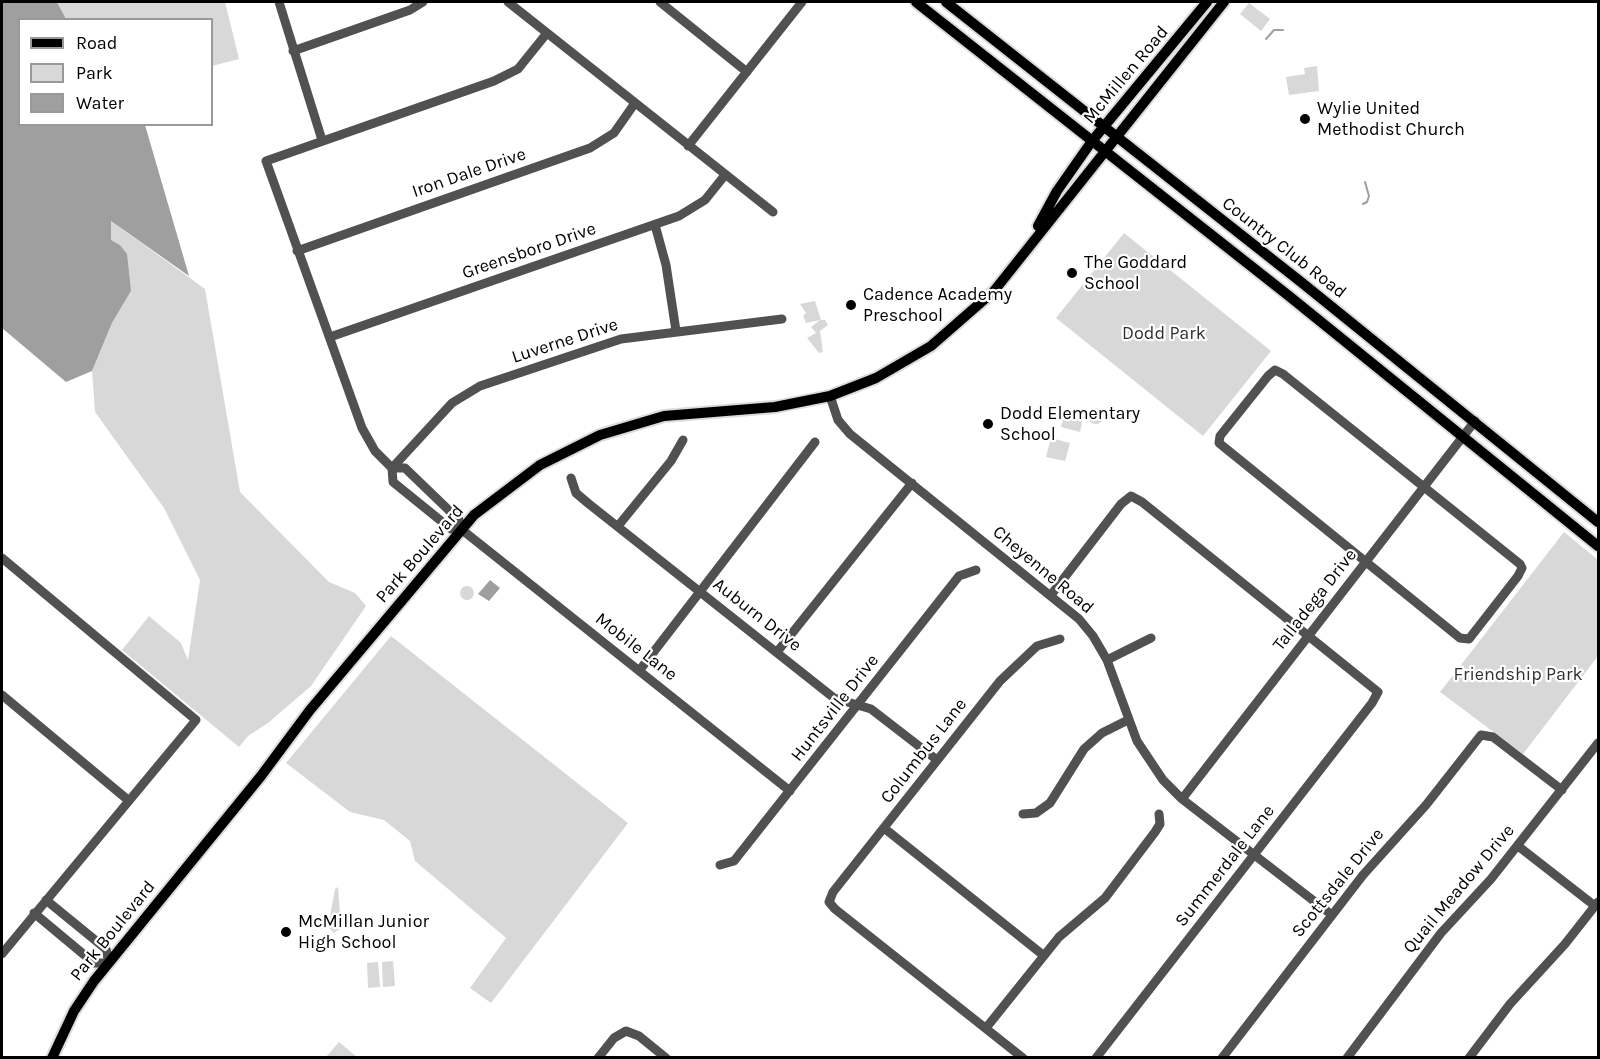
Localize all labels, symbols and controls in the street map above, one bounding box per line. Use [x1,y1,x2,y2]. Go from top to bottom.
legend [18,18,213,126]
street label: McMillen Road [1079,22,1173,128]
text: Road [76,32,117,54]
text: Park [76,62,113,84]
text: Water [76,92,124,114]
place label: Wylie United Methodist Church [1317,98,1465,140]
marker: Wylie United Methodist Church [1298,112,1312,126]
street label: Iron Dale Drive [409,143,529,203]
street label: Country Club Road [1217,193,1351,303]
street label: Greensboro Drive [459,218,599,284]
place label: The Goddard School [1084,252,1187,294]
marker: The Goddard School [1065,266,1079,280]
place label: Cadence Academy Preschool [863,284,1012,326]
marker: Cadence Academy Preschool [844,298,858,312]
street label: Luverne Drive [509,314,621,368]
park label: Dodd Park [1122,323,1206,345]
place label: Dodd Elementary School [1000,403,1140,446]
marker: Dodd Elementary School [981,417,995,431]
street label: Park Boulevard [371,500,469,608]
street label: Cheyenne Road [988,521,1098,619]
street label: Talladega Drive [1268,545,1362,655]
street label: Auburn Drive [708,574,806,656]
street label: Mobile Lane [591,608,681,686]
street label: Huntsville Drive [786,650,884,766]
park label: Friendship Park [1453,664,1583,686]
street label: Columbus Lane [876,694,972,808]
street label: Summerdale Lane [1171,801,1279,931]
street label: Quail Meadow Drive [1399,820,1519,958]
street label: Scottsdale Drive [1287,824,1389,942]
street label: Park Boulevard [66,876,160,986]
place label: McMillan Junior High School [298,911,429,954]
marker: McMillan Junior High School [279,925,293,939]

